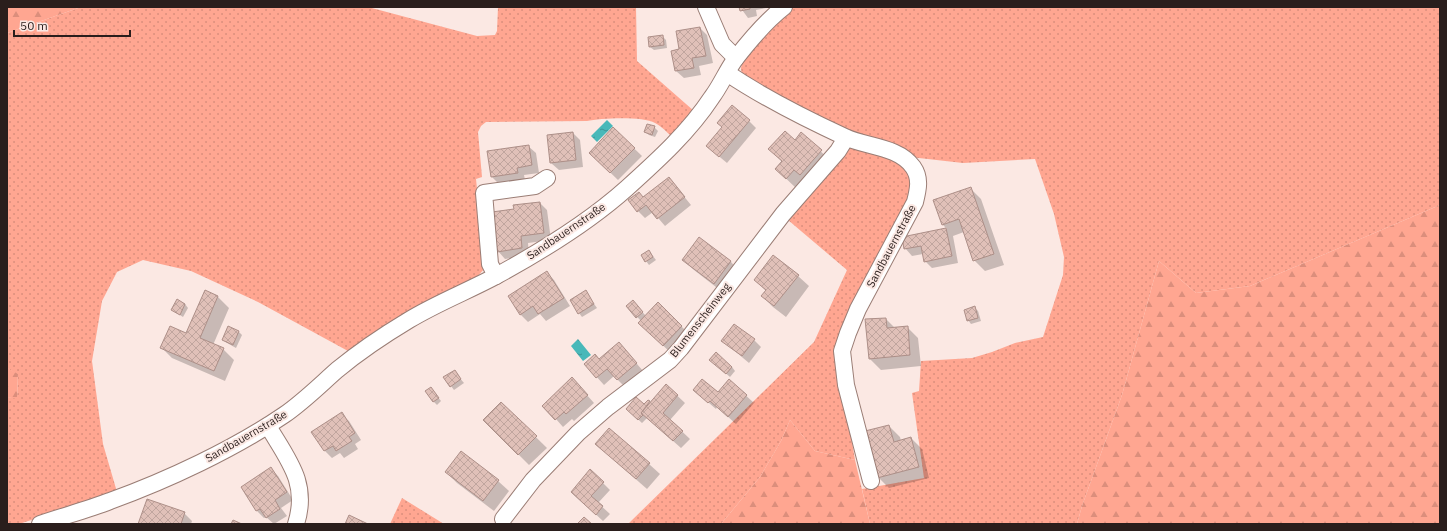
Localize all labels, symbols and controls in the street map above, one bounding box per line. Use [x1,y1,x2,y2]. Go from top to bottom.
scale bar [14,12,130,38]
text: 50 m [20,18,48,33]
street label: Sandbauernstraße [524,200,608,262]
street label: Sandbauernstraße [863,202,919,290]
street label: Blumenscheinweg [667,280,734,360]
street label: Sandbauernstraße [203,407,289,465]

